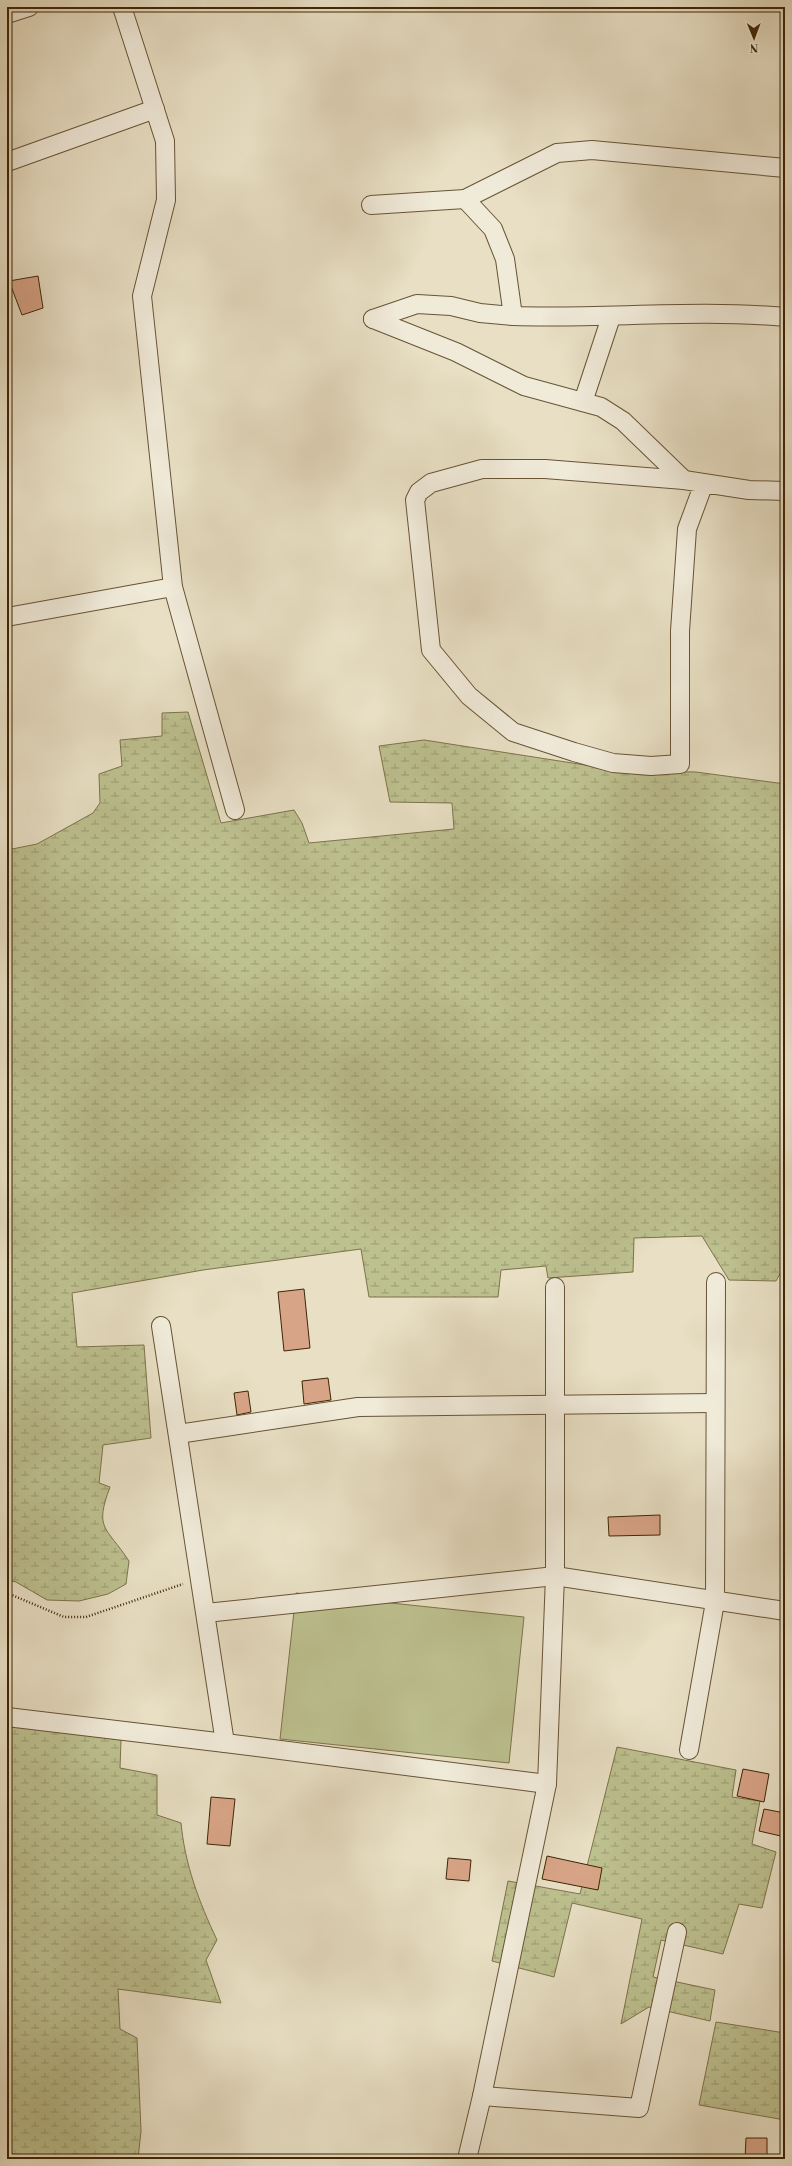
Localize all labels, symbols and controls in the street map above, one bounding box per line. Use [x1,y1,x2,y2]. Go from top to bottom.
north arrow [734,18,774,58]
text: N [749,40,759,54]

